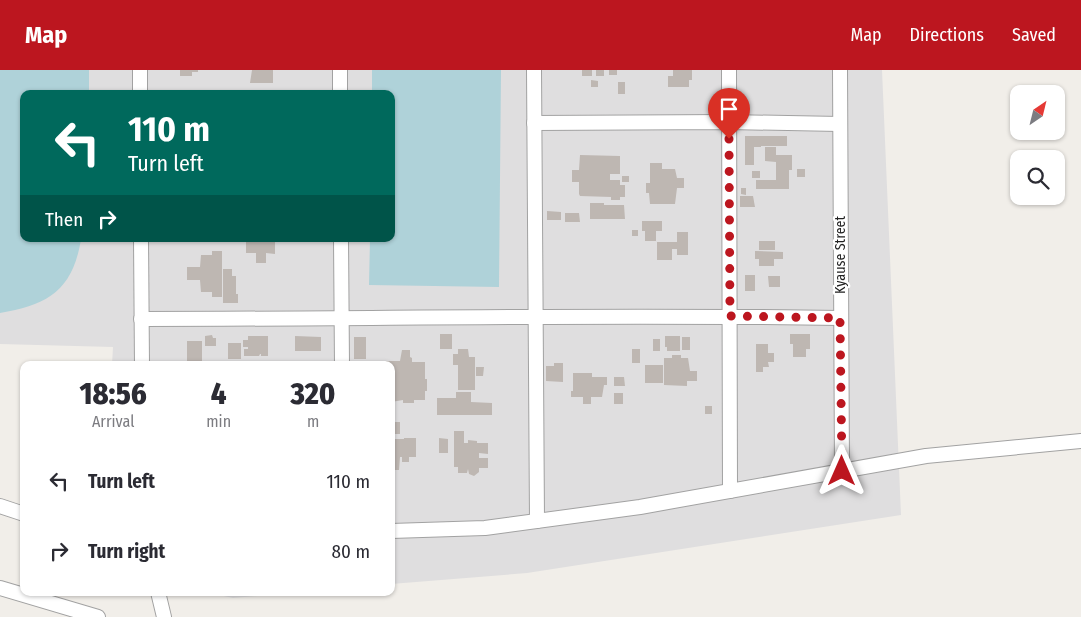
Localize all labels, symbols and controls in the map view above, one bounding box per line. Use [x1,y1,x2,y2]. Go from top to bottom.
text: Map [25,21,67,49]
text: Map [850,24,882,46]
text: Directions [910,24,984,46]
text: Saved [1012,24,1056,46]
north arrow [1010,85,1065,140]
map controls [1010,85,1065,205]
pin [708,88,750,139]
icon: arrive [715,95,743,123]
text: 110 m [128,108,210,150]
icon: left [45,110,110,175]
text: Turn left [128,150,204,177]
button: search [1010,150,1065,205]
icon: right [93,205,121,233]
text: Then [45,208,83,231]
street label: Kyause Street [832,216,849,294]
text: 18:56 [80,376,147,412]
text: 4 [211,376,227,412]
text: 320 [291,376,336,412]
text: Arrival [92,412,134,431]
text: min [206,412,231,431]
text: m [307,412,319,431]
position arrow [815,444,867,496]
icon: left [45,467,73,495]
text: Turn left [88,470,155,493]
text: 110 m [326,470,370,493]
icon: right [45,537,73,565]
text: Turn right [88,540,165,563]
text: 80 m [332,540,370,563]

